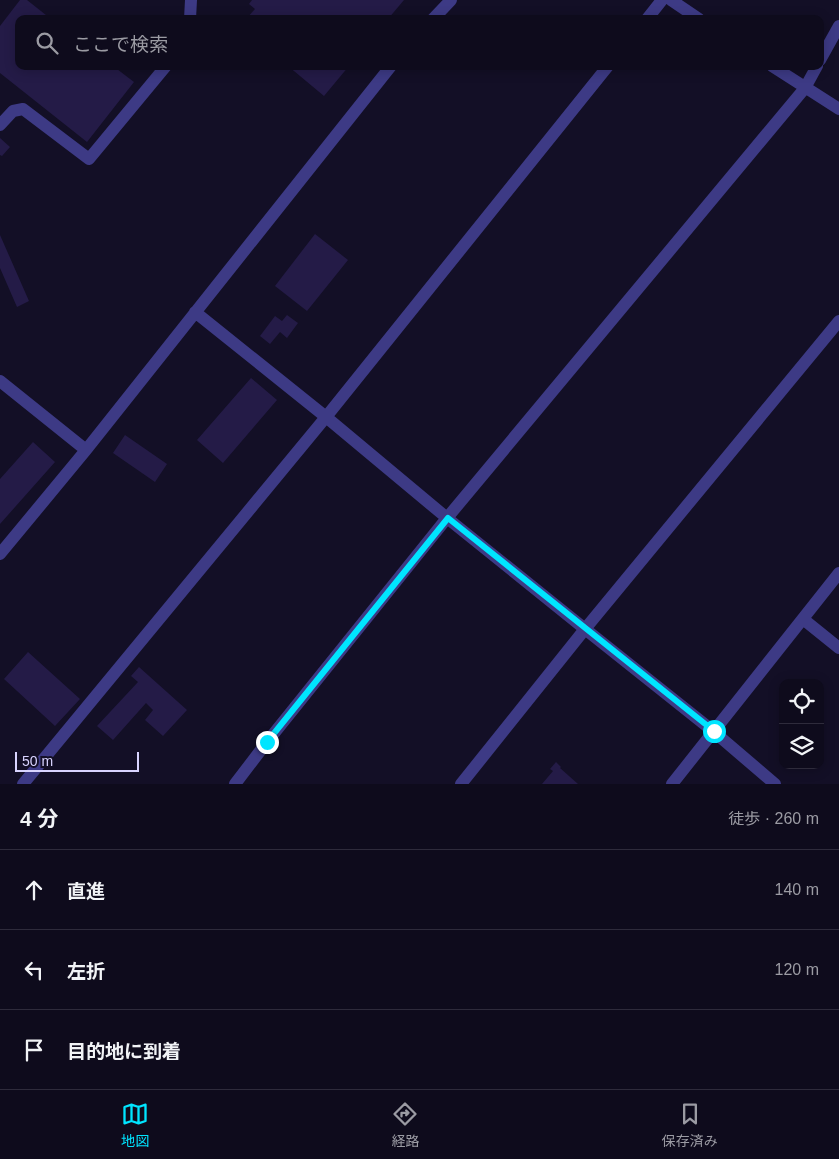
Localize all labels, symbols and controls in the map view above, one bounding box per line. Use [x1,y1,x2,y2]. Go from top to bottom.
search box [15,15,824,70]
icon: search [33,29,61,57]
text: ここで検索 [73,34,168,55]
map controls [779,679,824,769]
button: locate [779,679,824,724]
route start [703,720,726,743]
button: layers [779,724,824,769]
route end [256,731,279,754]
scale bar [15,749,139,772]
text: 50 m [22,753,53,769]
text: 4 分 [20,807,59,830]
text: 徒歩 · 260 m [728,810,819,827]
icon: ahead [20,876,48,904]
text: 直進 [67,881,105,902]
text: 140 m [775,881,819,898]
icon: left [20,956,48,984]
text: 左折 [67,961,105,982]
text: 120 m [775,961,819,978]
icon: arrive [20,1036,48,1064]
text: 目的地に到着 [67,1041,181,1062]
tab: 地図 [121,1100,149,1150]
tab: 経路 [391,1100,419,1150]
tab: 保存済み [662,1100,718,1150]

